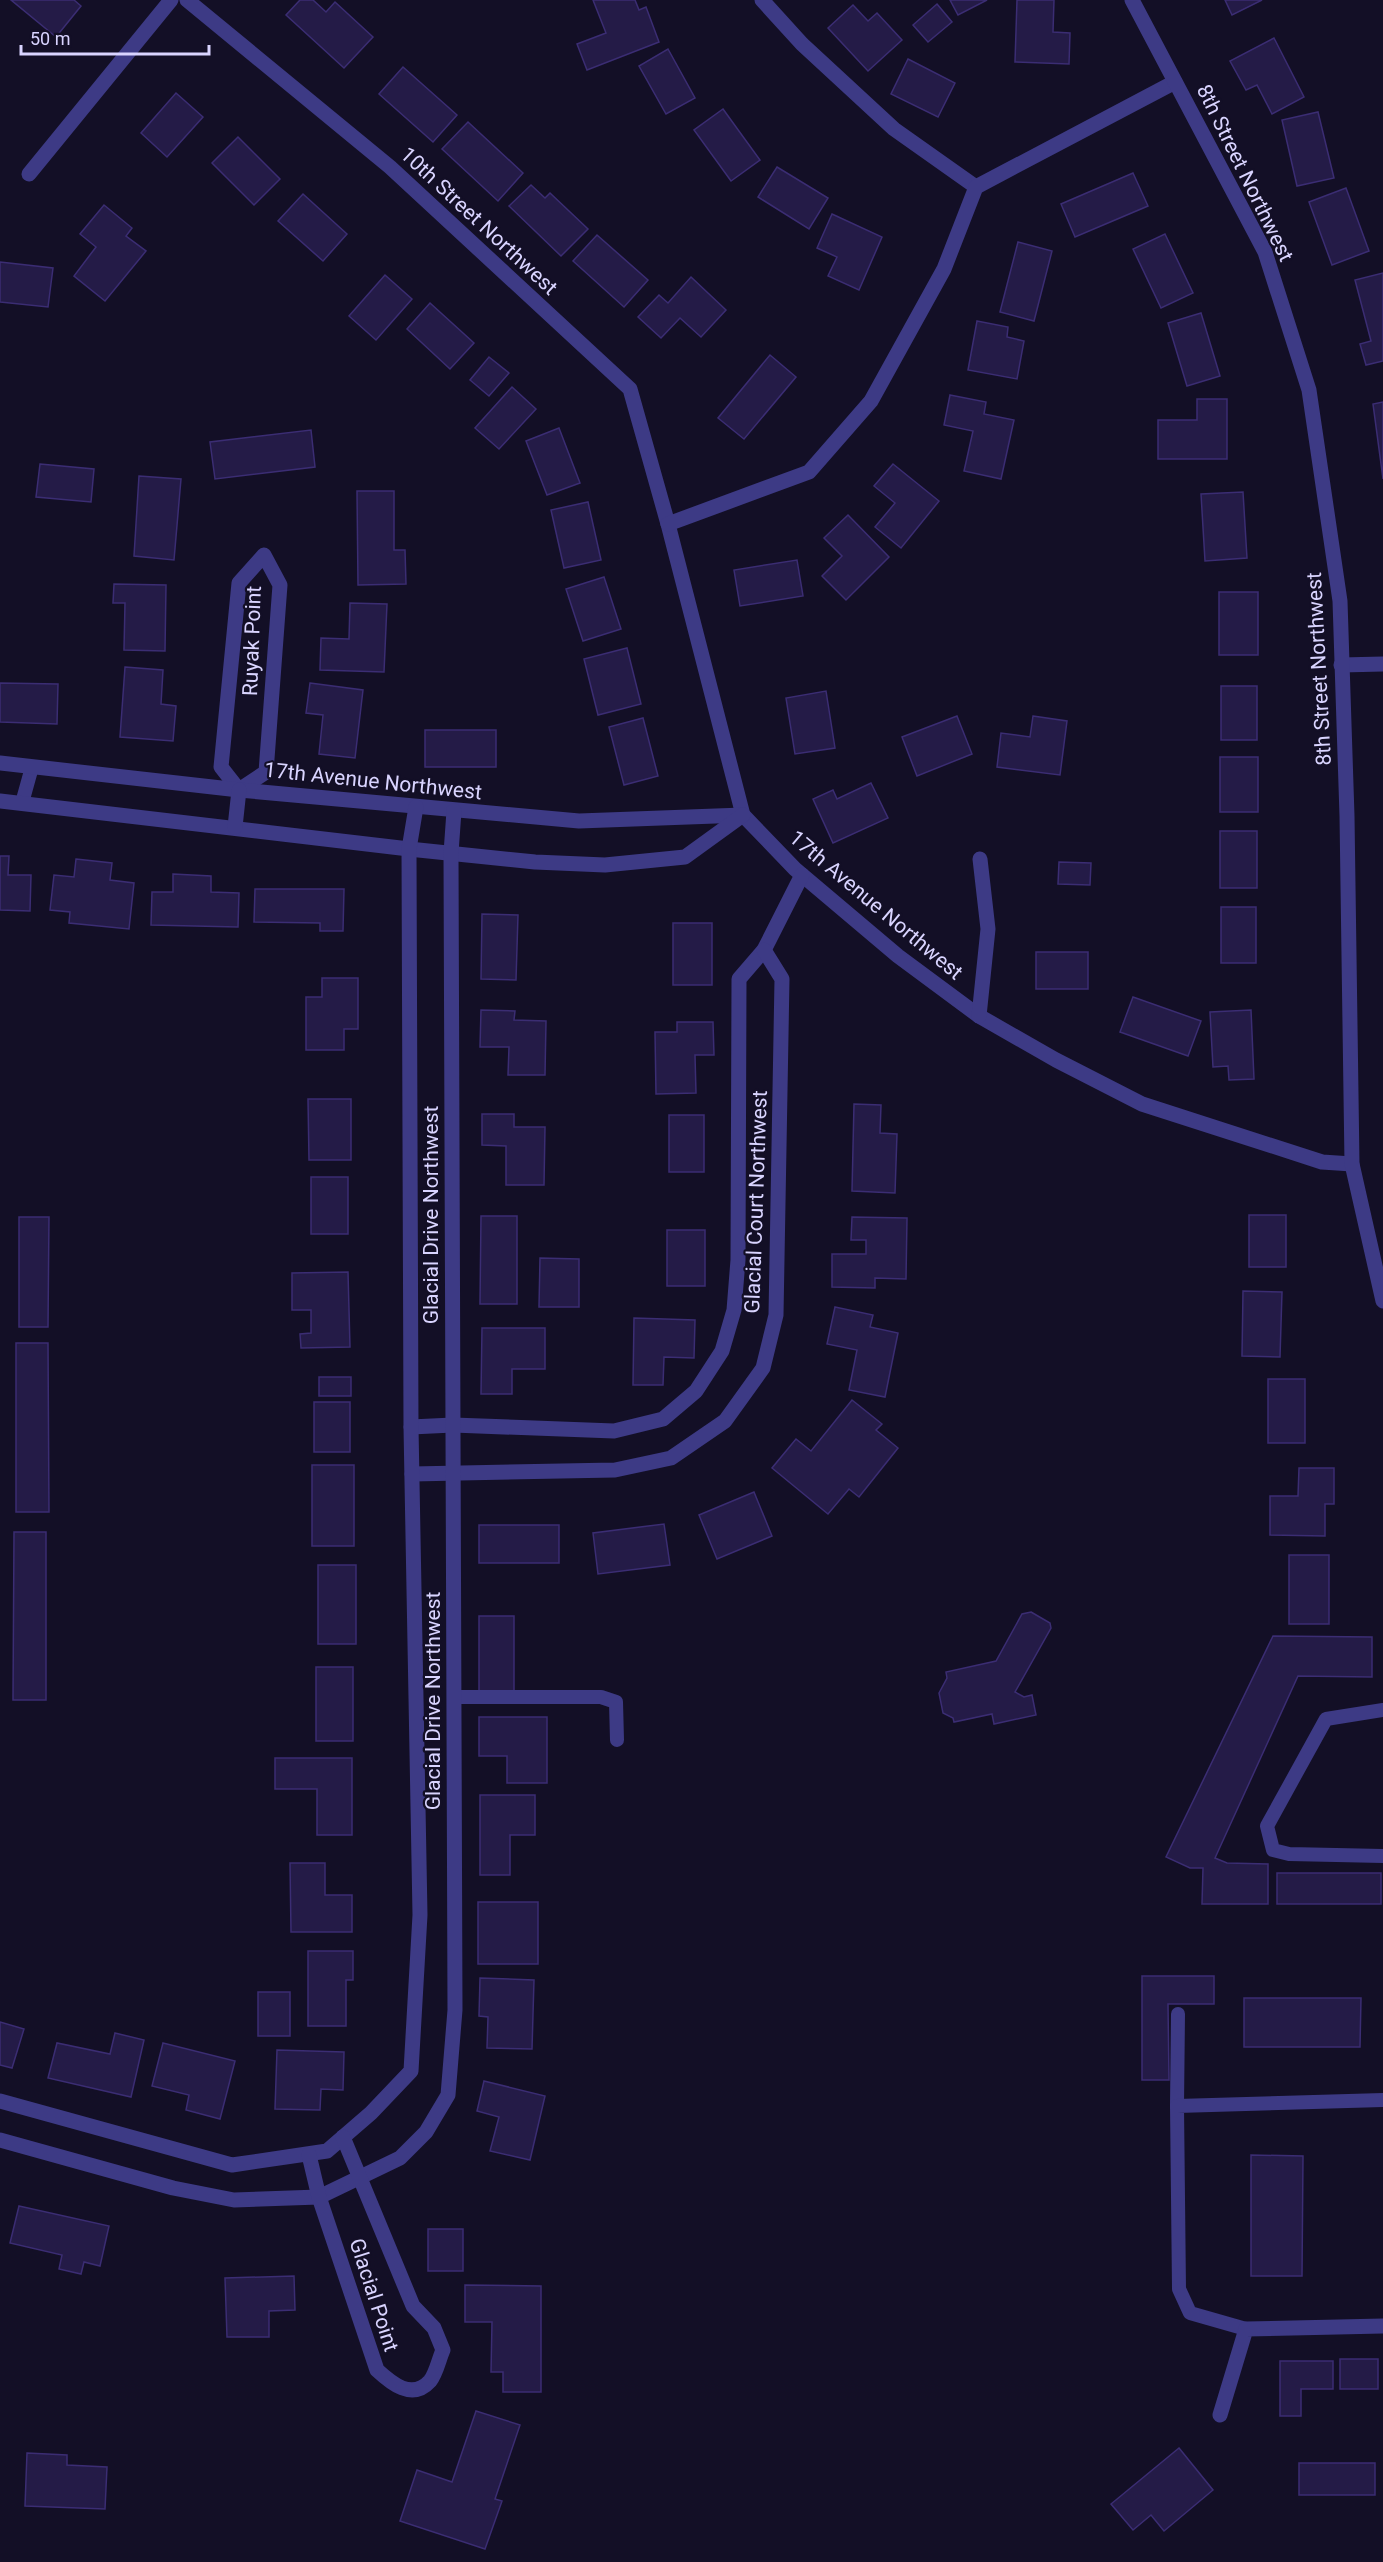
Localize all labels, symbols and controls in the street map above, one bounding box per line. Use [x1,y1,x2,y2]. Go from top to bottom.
scale bar [21,18,208,56]
text: 50 m [30,28,70,49]
street label: 8th Street Northwest [1192,81,1298,265]
street label: 10th Street Northwest [396,142,562,300]
street label: 8th Street Northwest [1302,572,1336,766]
street label: Ruyak Point [238,585,266,697]
street label: 17th Avenue Northwest [263,758,483,804]
street label: 17th Avenue Northwest [784,825,968,985]
street label: Glacial Court Northwest [740,1090,772,1314]
street label: Glacial Drive Northwest [419,1106,443,1324]
street label: Glacial Drive Northwest [421,1592,445,1810]
street label: Glacial Point [344,2235,404,2355]

